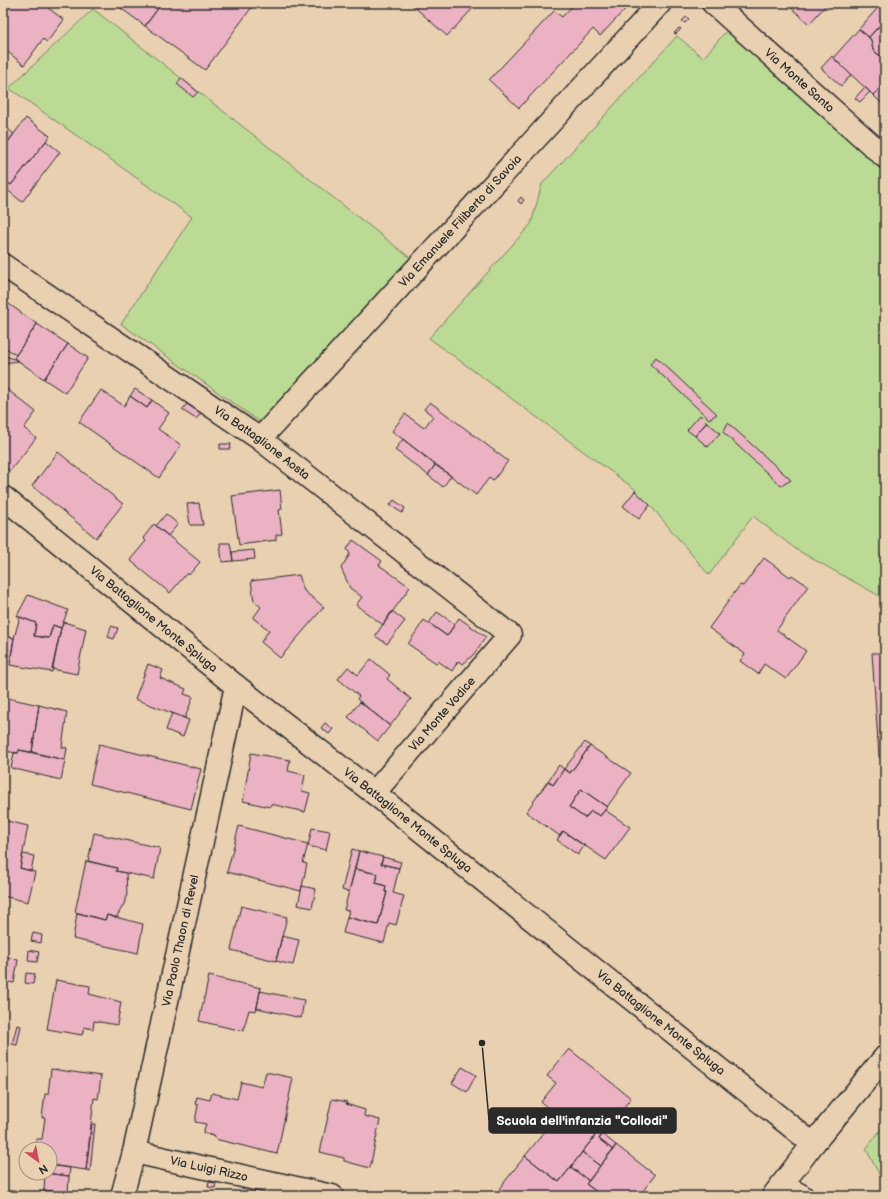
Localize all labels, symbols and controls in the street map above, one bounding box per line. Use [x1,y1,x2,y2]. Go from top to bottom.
street label: Via Monte Santo [761,46,837,116]
street label: Via Emanuele Filiberto di Savoia [396,152,525,291]
street label: Via Battaglione Aosta [211,403,313,483]
street label: Via Battaglione Monte Spluga [86,563,220,676]
street label: Via Monte Vodice [406,674,479,755]
street label: Via Battaglione Monte Spluga [340,765,475,877]
street label: Via Paolo Thaon di Revel [159,873,202,1008]
street label: Via Battaglione Monte Spluga [593,967,728,1079]
callout: Scuola dell'infanzia "Collodi" [489,1108,676,1133]
text: Scuola dell'infanzia "Collodi" [496,1113,668,1129]
north arrow [18,1141,58,1181]
street label: Via Luigi Rizzo [169,1153,250,1185]
text: N [36,1161,50,1177]

